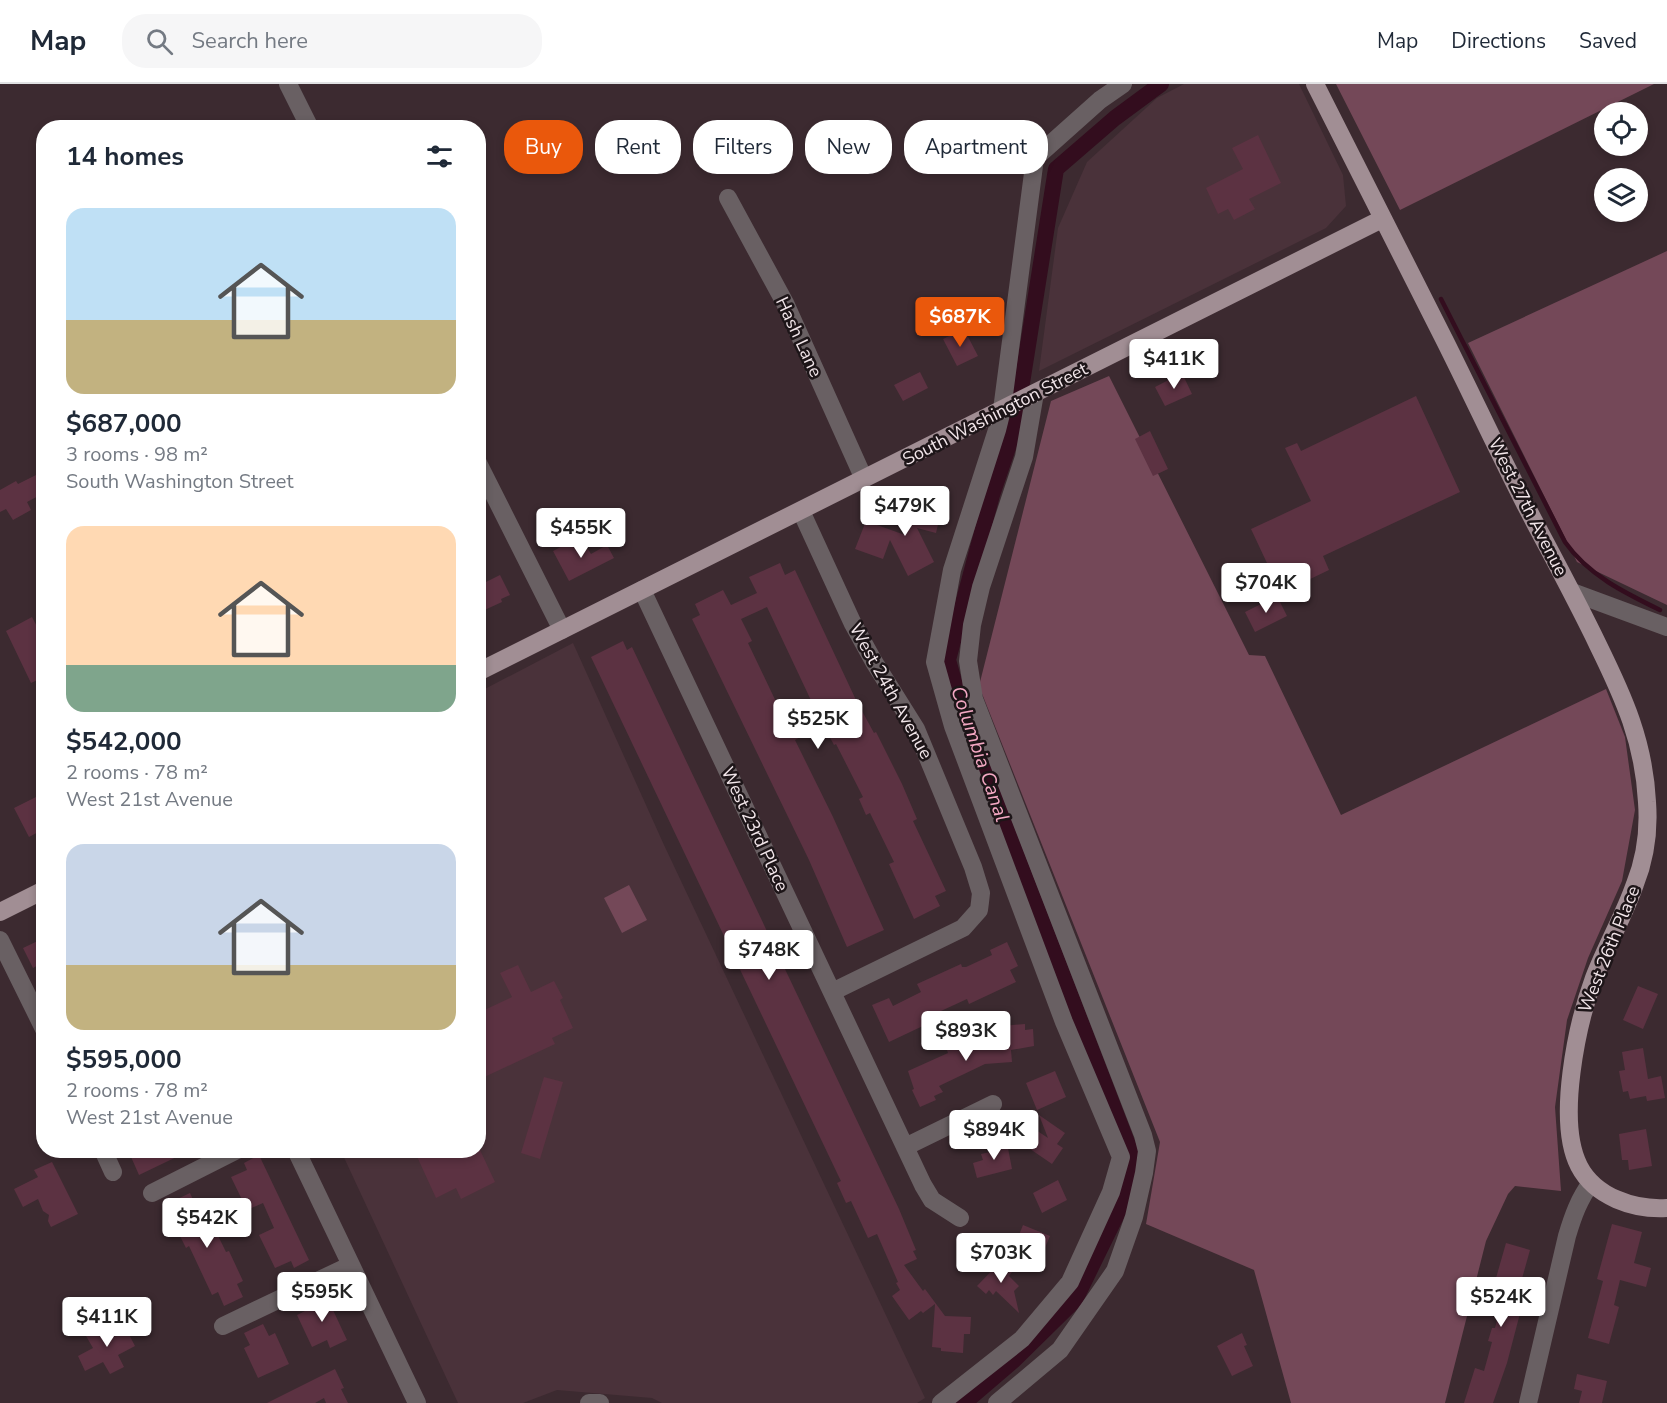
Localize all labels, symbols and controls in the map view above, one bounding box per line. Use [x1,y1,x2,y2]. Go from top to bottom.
search box [122,14,542,68]
text: Map [30,22,86,60]
icon: search [143,25,176,58]
text: Search here [191,26,308,56]
text: Map [1377,27,1418,55]
text: Directions [1451,27,1546,55]
text: Saved [1579,27,1637,55]
map controls [1594,102,1648,222]
button: locate [1594,102,1648,156]
chip: Buy [504,120,583,174]
chip: Rent [595,120,681,174]
chip: Filters [693,120,793,174]
chip: New [805,120,892,174]
chip: Apartment [904,120,1048,174]
text: 14 homes [66,139,184,174]
icon: filters [423,140,456,173]
button: layers [1594,168,1648,222]
icon: home [207,247,315,355]
street label: Hash Lane [770,293,828,381]
pin: $687K [918,297,1002,348]
text: $687K [929,303,991,330]
pin: $411K [1132,339,1216,390]
text: $411K [1143,345,1205,372]
street label: South Washington Street [898,357,1092,471]
text: $687,000 [66,406,182,441]
street label: West 27th Avenue [1483,434,1573,580]
text: 3 rooms · 98 m² [66,441,208,468]
text: South Washington Street [66,468,293,495]
pin: $479K [863,486,947,537]
text: $479K [874,492,936,519]
pin: $455K [539,508,623,559]
text: $455K [550,514,612,541]
pin: $704K [1224,563,1308,614]
icon: home [207,565,315,673]
text: $704K [1235,569,1297,596]
street label: West 24th Avenue [844,619,938,763]
water label: Columbia Canal [944,683,1016,826]
pin: $525K [776,699,860,750]
text: $525K [787,705,849,732]
text: $542,000 [66,724,182,759]
text: 2 rooms · 78 m² [66,759,208,786]
street label: West 23rd Place [716,763,794,895]
text: West 21st Avenue [66,786,233,813]
street label: West 26th Place [1573,882,1645,1016]
icon: home [207,883,315,991]
pin: $748K [727,930,811,981]
text: $748K [738,936,800,963]
pin: $893K [924,1011,1008,1062]
text: $893K [935,1017,997,1044]
text: $595,000 [66,1042,182,1077]
text: 2 rooms · 78 m² [66,1077,208,1104]
text: West 21st Avenue [66,1104,233,1131]
pin: $894K [952,1110,1036,1161]
text: $894K [963,1116,1025,1143]
pin: $542K [165,1198,249,1249]
text: $542K [176,1204,238,1231]
pin: $703K [959,1233,1043,1284]
text: $703K [970,1239,1032,1266]
pin: $595K [280,1272,364,1323]
pin: $524K [1459,1277,1543,1328]
text: $595K [291,1278,353,1305]
text: $524K [1470,1283,1532,1310]
pin: $411K [65,1297,149,1348]
text: $411K [76,1303,138,1330]

